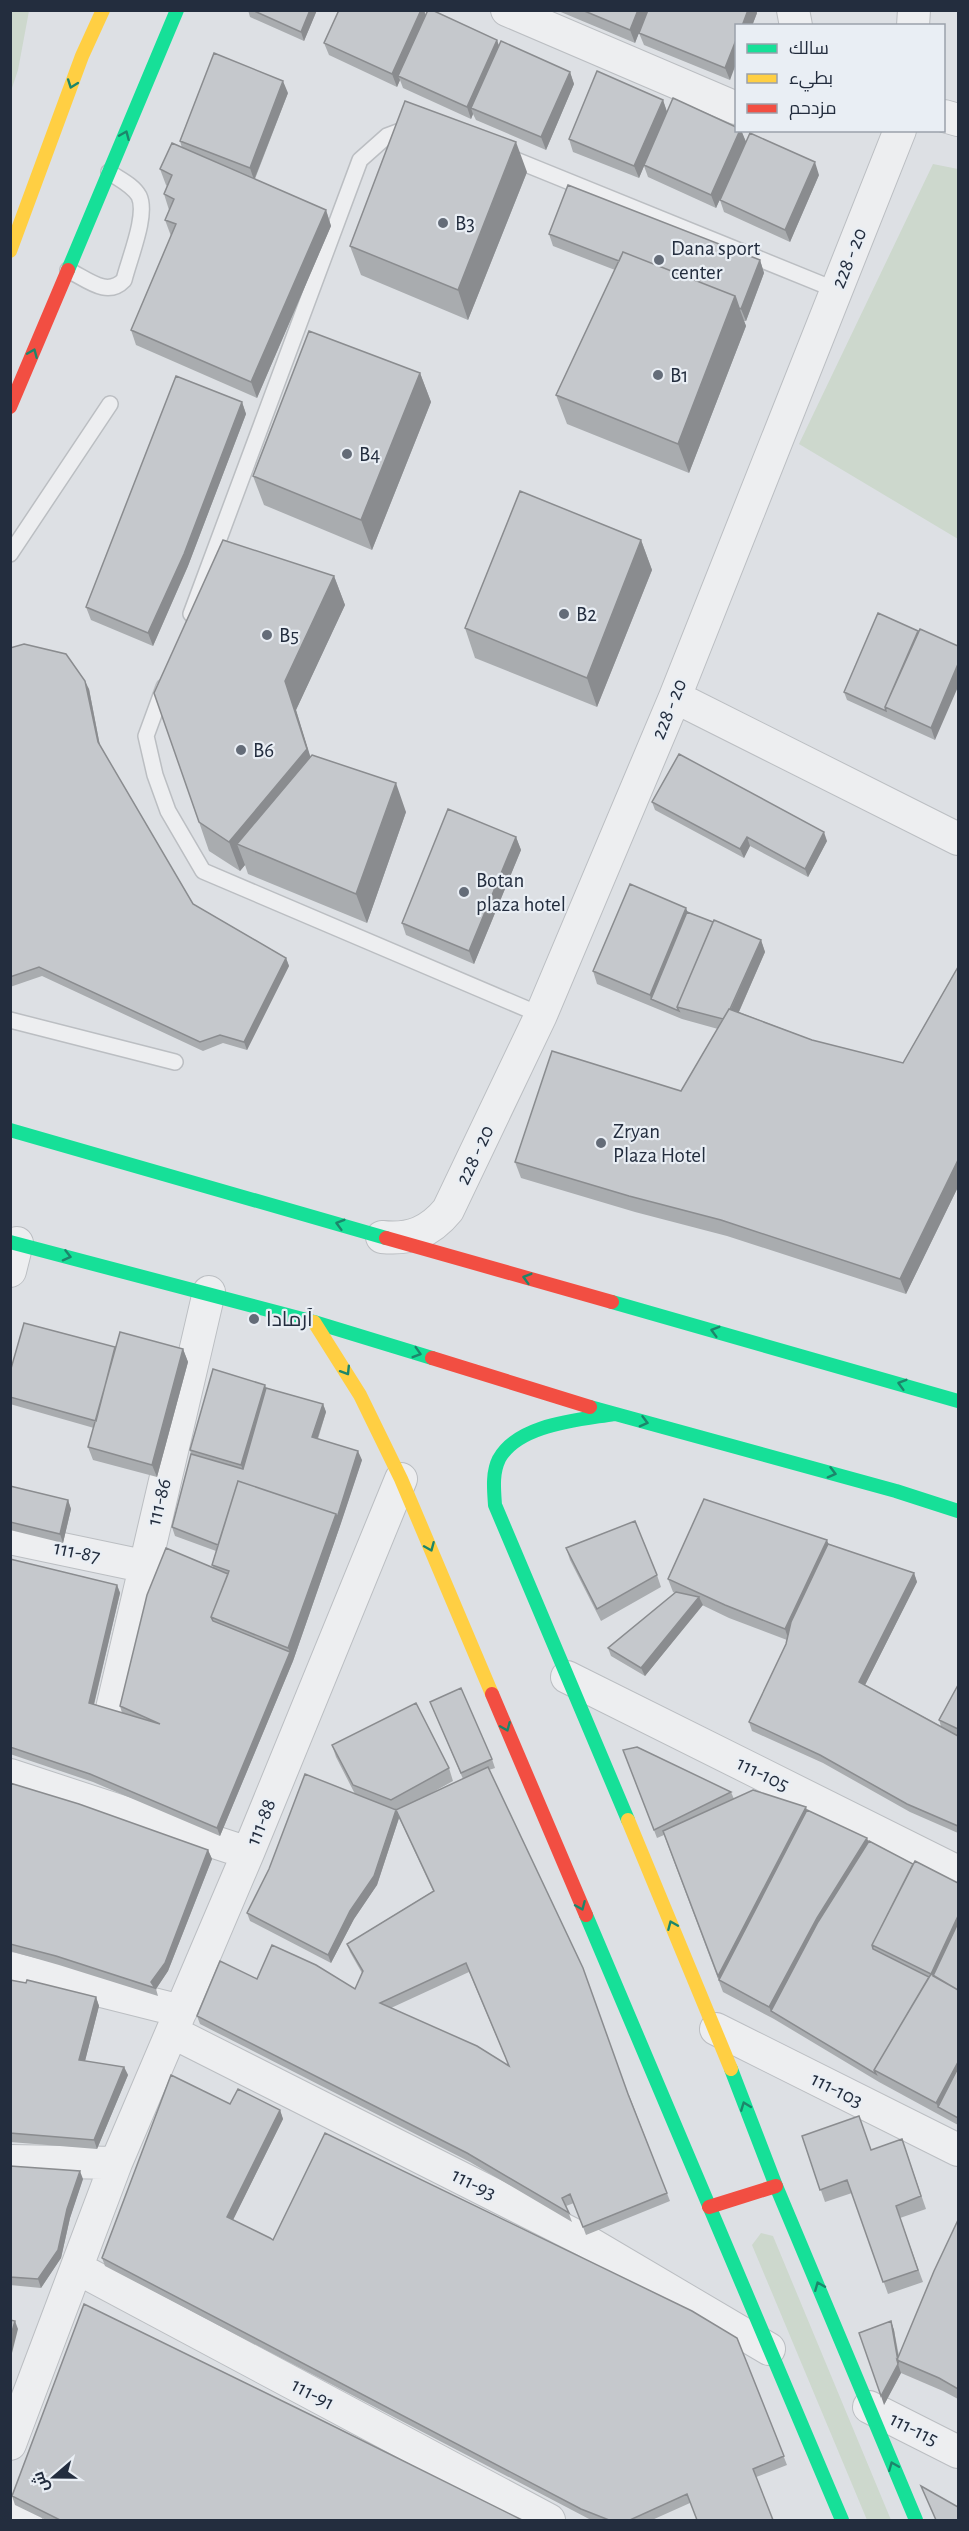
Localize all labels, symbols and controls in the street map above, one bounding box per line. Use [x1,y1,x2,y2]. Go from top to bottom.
legend [735,24,945,132]
text: سالك [789,40,829,58]
text: بطيء [789,70,833,92]
one-way arrow [67,78,79,89]
text: مزدحم [789,100,837,120]
one-way arrow [118,130,130,141]
place label: B3 [455,213,475,234]
marker: B3 [436,216,450,230]
street label: 228 - 20 [827,225,871,291]
place label: Dana sport center [671,238,760,283]
marker: Dana sport center [652,253,666,267]
one-way arrow [26,349,38,360]
place label: B1 [670,365,689,386]
marker: B1 [651,368,665,382]
place label: B4 [359,444,380,465]
marker: B4 [340,447,354,461]
place label: B2 [576,604,597,625]
marker: B2 [557,607,571,621]
place label: B5 [279,625,299,646]
marker: B5 [260,628,274,642]
street label: 228 - 20 [647,676,691,742]
place label: B6 [253,740,274,761]
marker: B6 [234,743,248,757]
place label: Botan plaza hotel [476,870,566,915]
marker: Botan plaza hotel [457,885,471,899]
place label: Zryan Plaza Hotel [613,1121,706,1166]
street label: 228 - 20 [452,1122,498,1188]
marker: Zryan Plaza Hotel [594,1136,608,1150]
one-way arrow [335,1219,346,1231]
one-way arrow [62,1249,72,1262]
one-way arrow [522,1273,533,1285]
place label: آرمادا [266,1307,313,1331]
marker: آرمادا [247,1312,261,1326]
one-way arrow [710,1326,721,1338]
one-way arrow [411,1346,422,1358]
one-way arrow [338,1365,350,1375]
one-way arrow [898,1379,908,1392]
one-way arrow [638,1415,649,1427]
one-way arrow [827,1466,837,1479]
street label: 111-86 [143,1476,175,1528]
street label: 111-87 [52,1537,102,1567]
one-way arrow [423,1541,435,1552]
one-way arrow [498,1720,510,1731]
street label: 111-105 [734,1752,792,1796]
street label: 111-88 [242,1796,280,1848]
one-way arrow [574,1900,586,1911]
one-way arrow [667,1920,679,1931]
street label: 111-103 [808,2068,866,2112]
one-way arrow [740,2101,752,2112]
street label: 111-93 [448,2164,500,2204]
one-way arrow [814,2281,826,2292]
street label: 111-91 [288,2374,338,2414]
street label: 111-115 [886,2408,942,2450]
north arrow [24,2447,84,2507]
one-way arrow [888,2462,900,2473]
text: ش [29,2469,53,2495]

